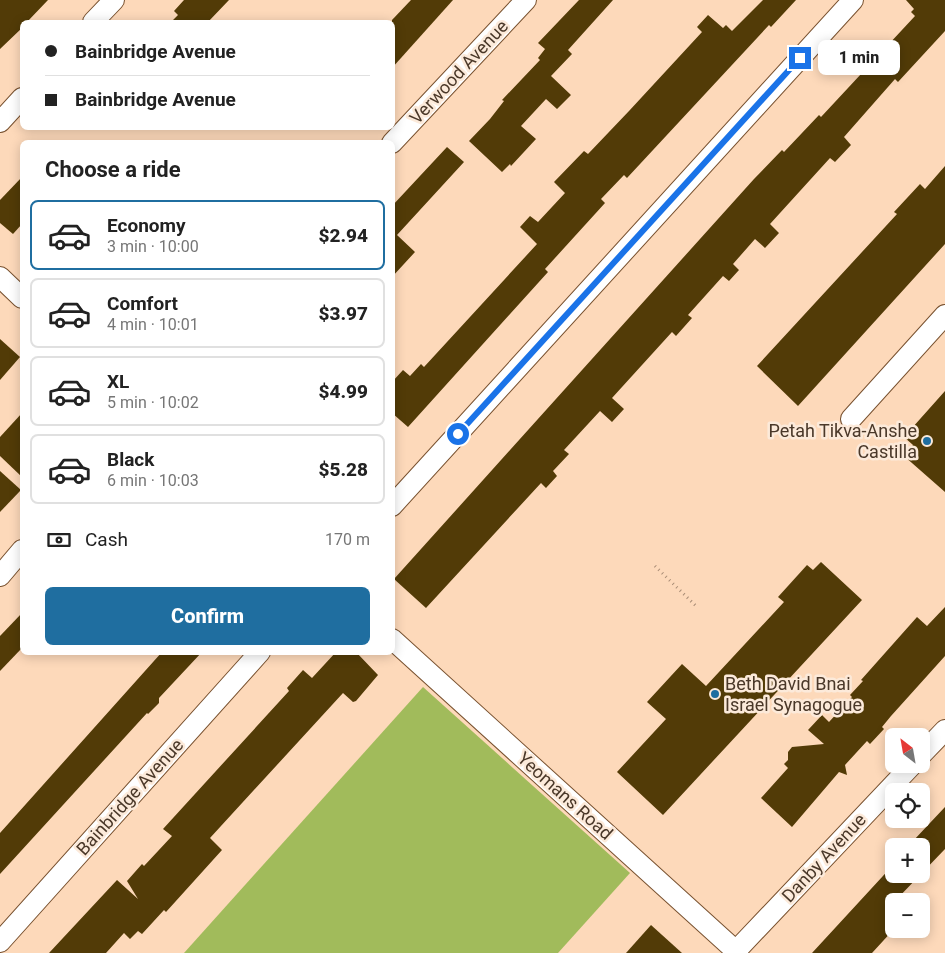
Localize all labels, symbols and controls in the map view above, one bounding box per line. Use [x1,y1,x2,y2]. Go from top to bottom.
street label: Verwood Avenue [405,15,512,128]
text: Bainbridge Avenue [75,40,236,63]
callout: 1 min [818,40,900,76]
route end [789,47,811,69]
text: 1 min [839,48,879,67]
text: Bainbridge Avenue [75,88,236,111]
text: Choose a ride [45,157,181,182]
icon: car [47,213,92,258]
text: Economy [107,214,186,237]
text: $2.94 [319,224,368,247]
text: 3 min · 10:00 [107,237,199,256]
icon: car [47,291,92,336]
text: Comfort [107,292,178,315]
text: $3.97 [319,302,368,325]
text: 4 min · 10:01 [107,315,199,334]
icon: car [47,369,92,414]
text: XL [107,370,129,393]
text: $4.99 [319,380,368,403]
text: 5 min · 10:02 [107,393,199,412]
place label: Petah Tikva-Anshe Castilla [768,420,917,462]
route start [447,423,469,445]
marker: Petah Tikva-Anshe Castilla [921,435,933,447]
icon: car [47,447,92,492]
text: Black [107,448,154,471]
text: $5.28 [319,458,368,481]
text: 6 min · 10:03 [107,471,199,490]
icon: cash [45,526,73,554]
text: Cash [85,528,128,551]
text: 170 m [325,530,370,549]
button: Confirm [45,587,370,645]
place label: Beth David Bnai Israel Synagogue [725,673,862,715]
marker: Beth David Bnai Israel Synagogue [709,688,721,700]
north arrow [885,728,930,772]
map controls [885,728,930,938]
street label: Bainbridge Avenue [72,734,187,859]
street label: Yeomans Road [513,747,617,844]
button: locate [885,783,930,828]
street label: Danby Avenue [777,809,870,906]
button: + [885,838,930,883]
button: − [885,893,930,938]

